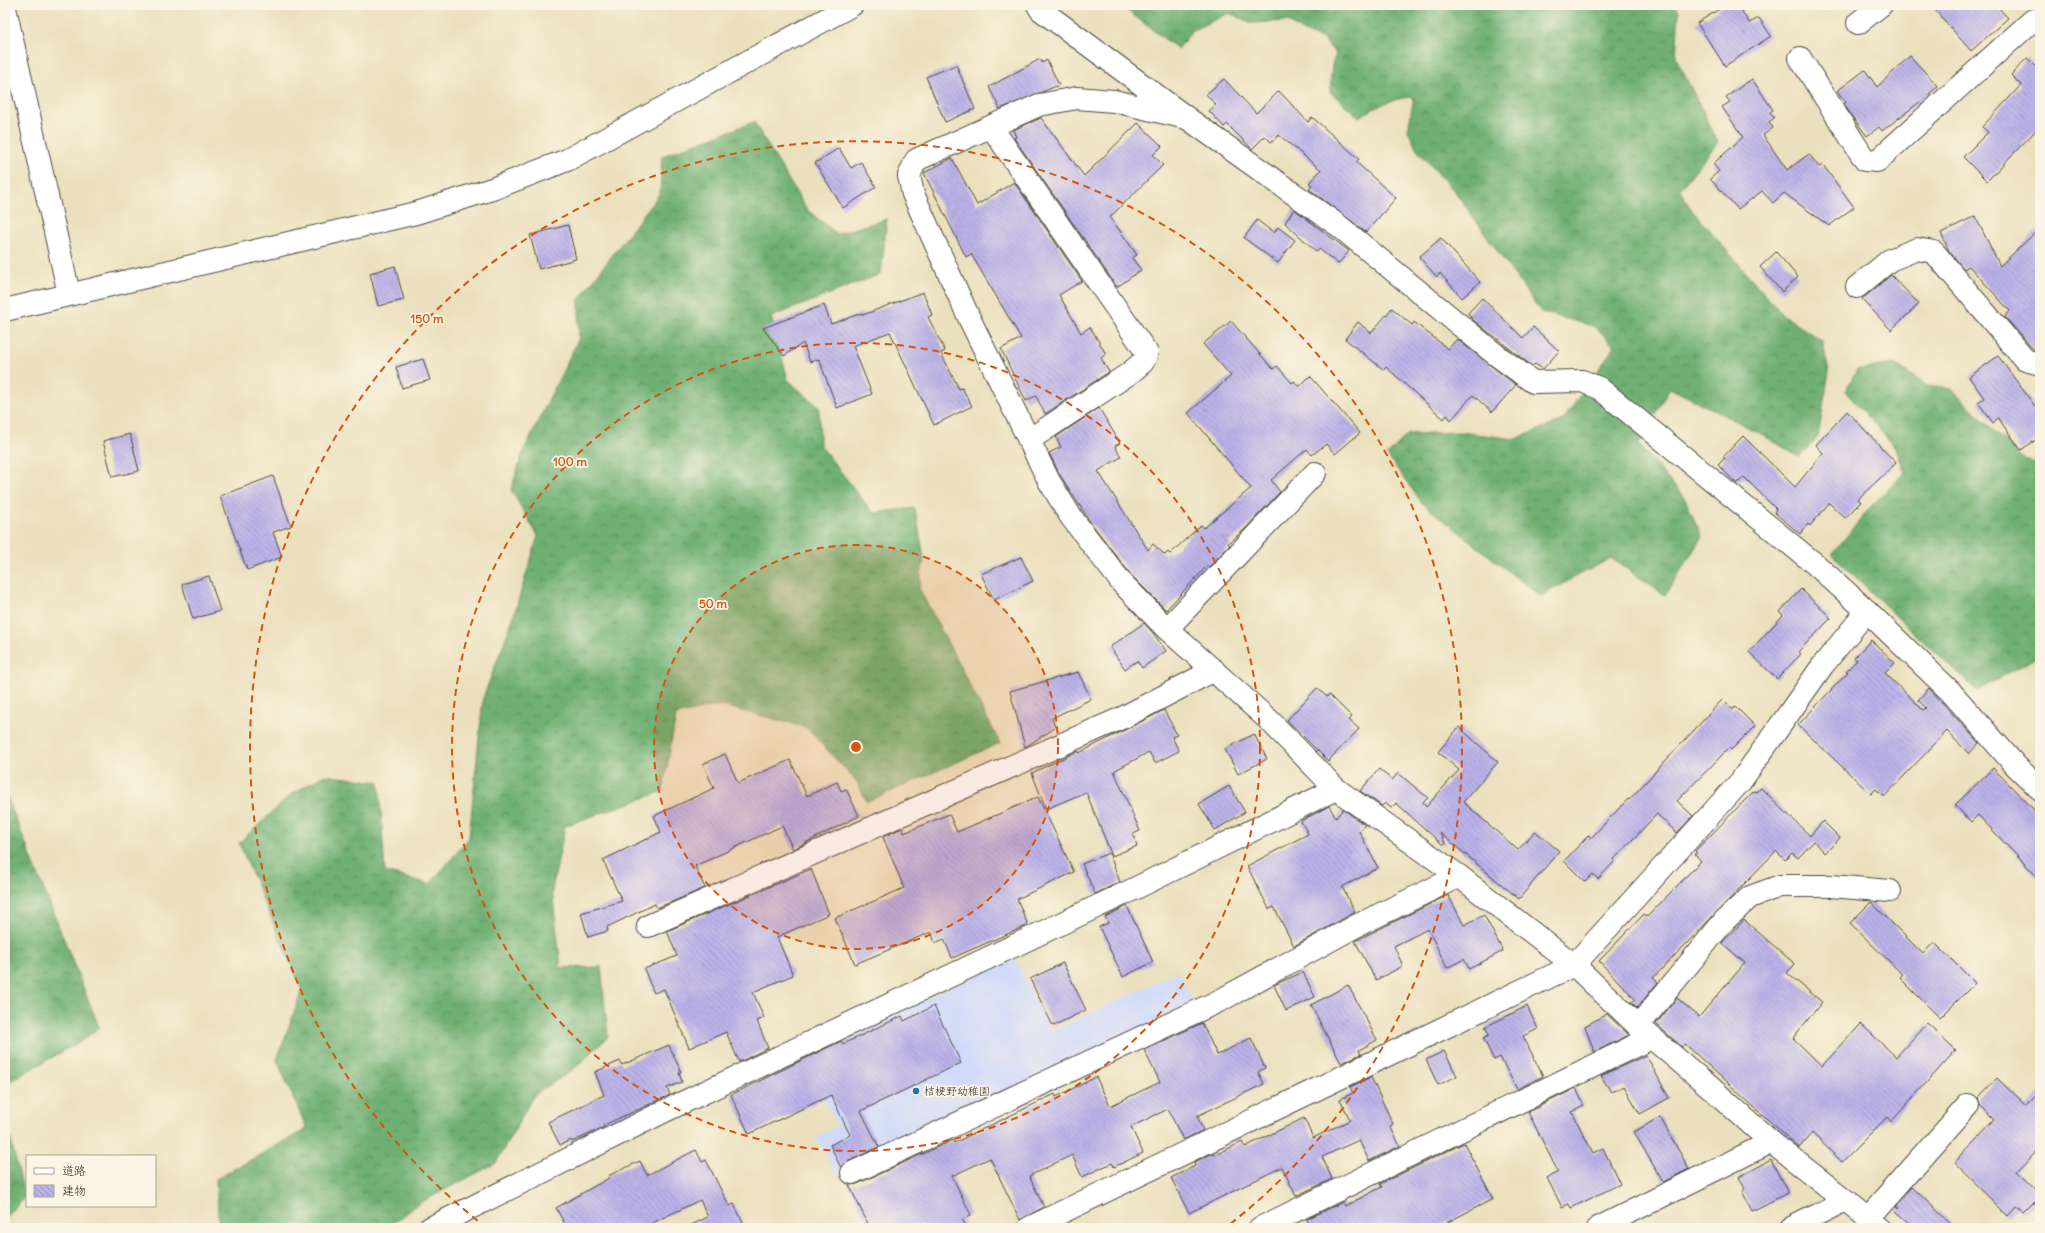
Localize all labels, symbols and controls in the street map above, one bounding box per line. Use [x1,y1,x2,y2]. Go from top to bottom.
text: 150 m [411,311,444,326]
text: 100 m [553,454,587,469]
text: 50 m [699,596,728,611]
centre of rings [849,740,863,754]
place label: 桔梗野幼稚園 [924,1084,990,1098]
marker: 桔梗野幼稚園 [911,1086,921,1096]
legend [26,1155,156,1207]
text: 道路 [62,1163,86,1178]
text: 建物 [62,1183,86,1198]

